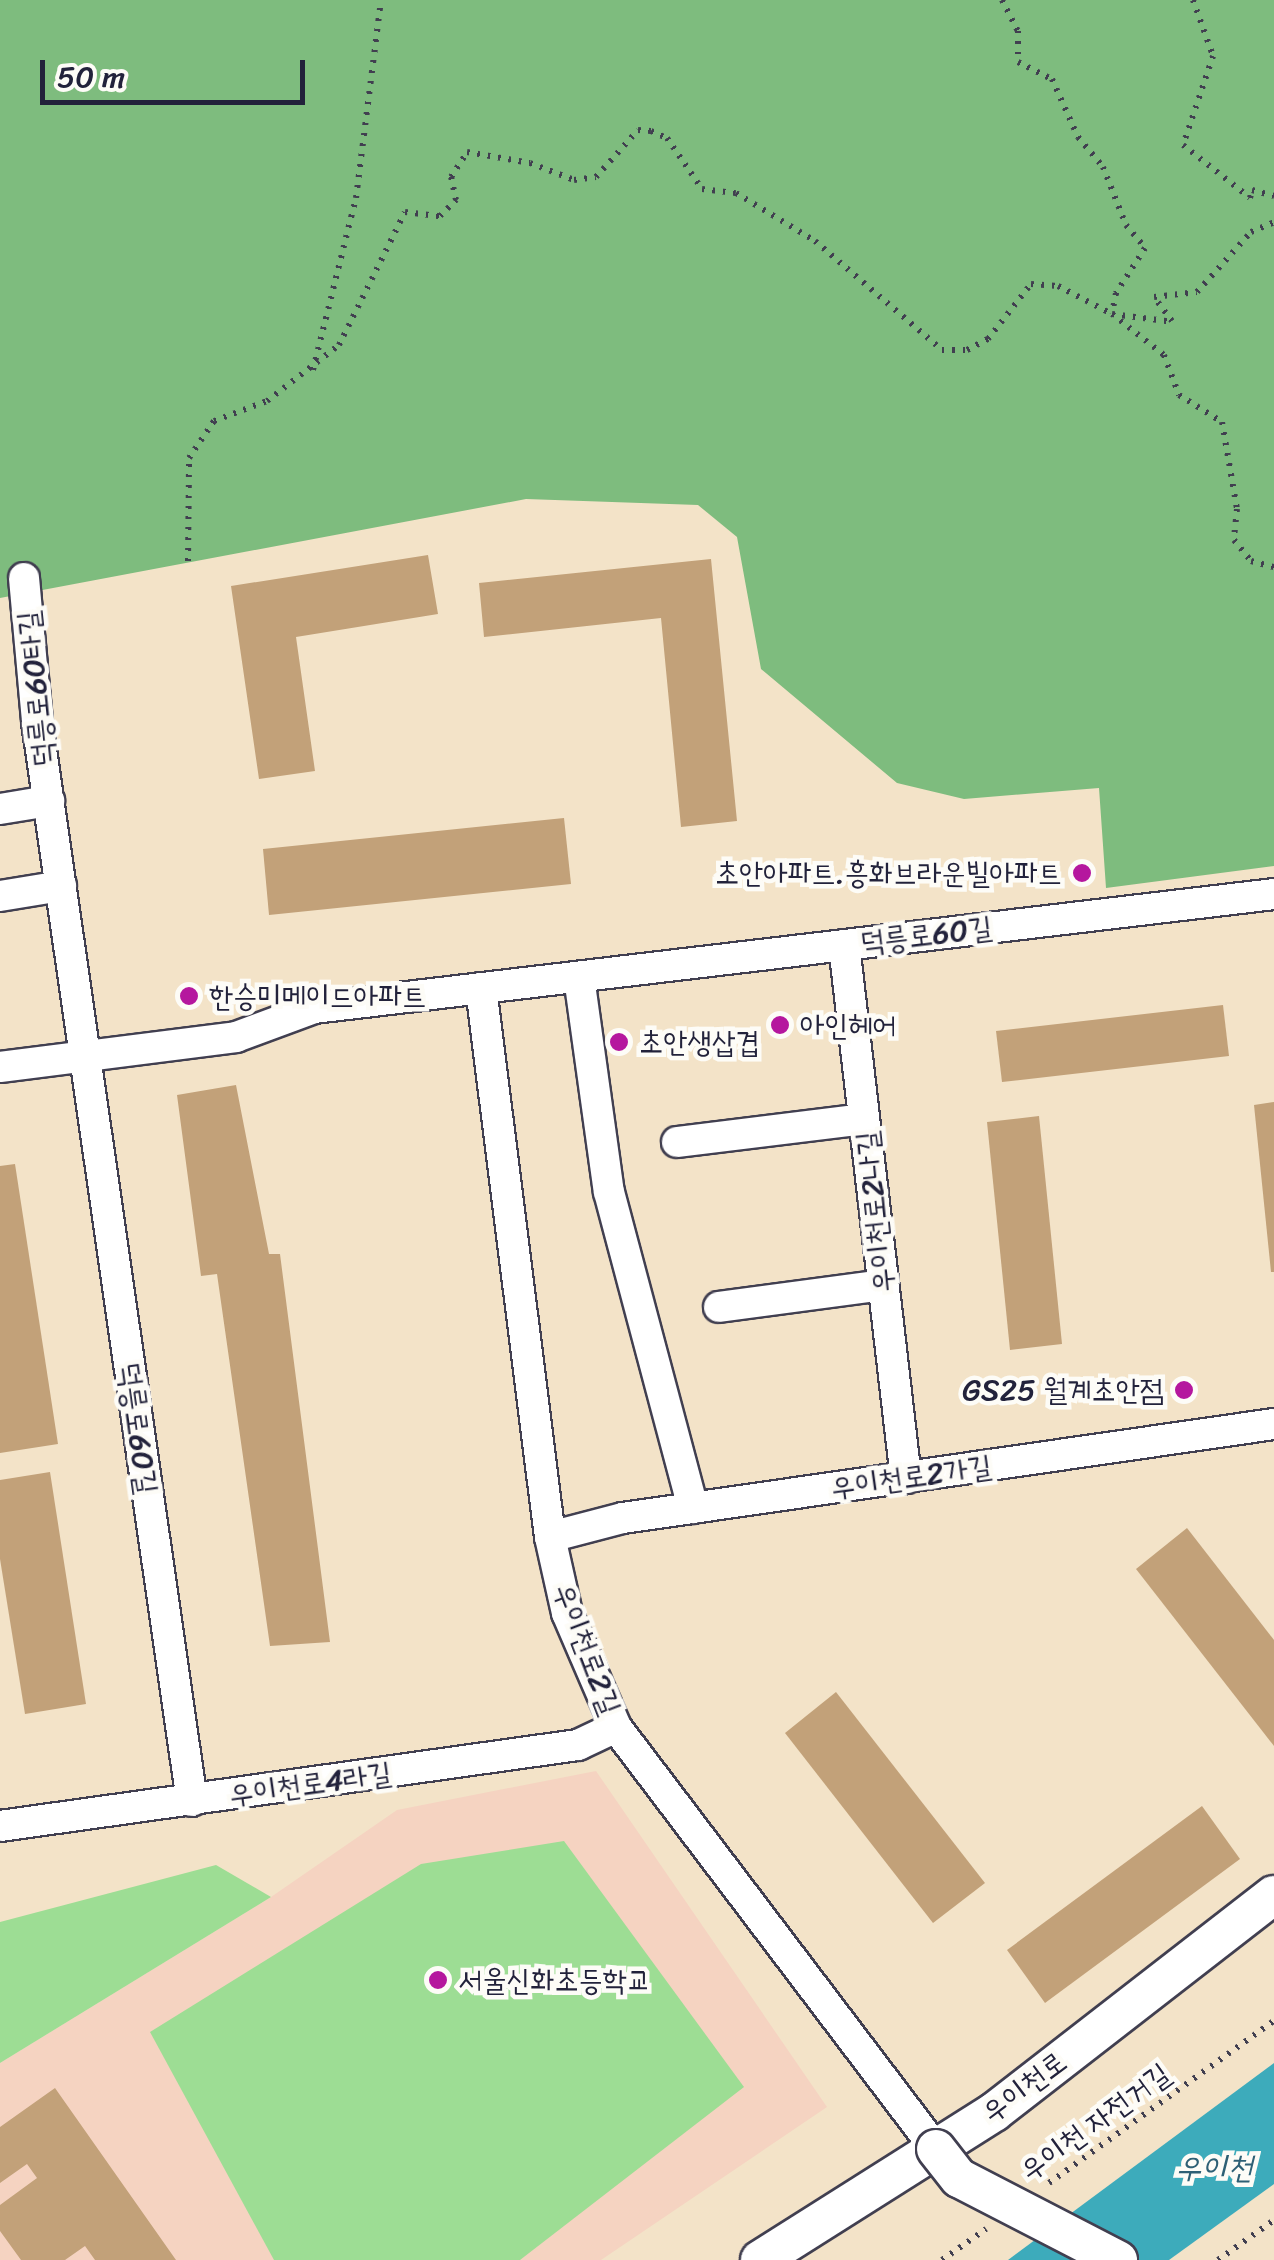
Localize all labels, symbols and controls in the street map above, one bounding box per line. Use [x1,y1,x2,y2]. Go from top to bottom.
scale bar [45,40,310,102]
text: 50 m [57,50,125,104]
street label: 덕릉로60타길 [10,609,62,769]
place label: 초안아파트.흥화브라운빌아파트 [715,855,1062,891]
marker: 초안아파트.흥화브라운빌아파트 [1071,862,1093,884]
street label: 덕릉로60길 [858,909,994,961]
place label: 한승미메이드아파트 [209,978,426,1014]
marker: 한승미메이드아파트 [178,985,200,1007]
place label: 아인헤어 [800,1007,897,1043]
marker: 아인헤어 [769,1014,791,1036]
place label: 초안생삽겹 [639,1024,760,1060]
marker: 초안생삽겹 [608,1031,630,1053]
street label: 우이천로2나길 [849,1129,901,1295]
street label: 덕릉로60길 [111,1360,165,1496]
place label: GS25 월계초안점 [962,1372,1164,1408]
marker: GS25 월계초안점 [1173,1379,1195,1401]
street label: 우이천로2가길 [828,1448,994,1506]
street label: 우이천로2길 [545,1578,629,1720]
street label: 우이천로4라길 [226,1755,394,1813]
place label: 서울신화초등학교 [458,1962,651,1998]
marker: 서울신화초등학교 [427,1969,449,1991]
street label: 우이천로 [975,2044,1073,2130]
street label: 우이천 자전거길 [1013,2055,1177,2189]
water label: 우이천 [1175,2149,1253,2187]

